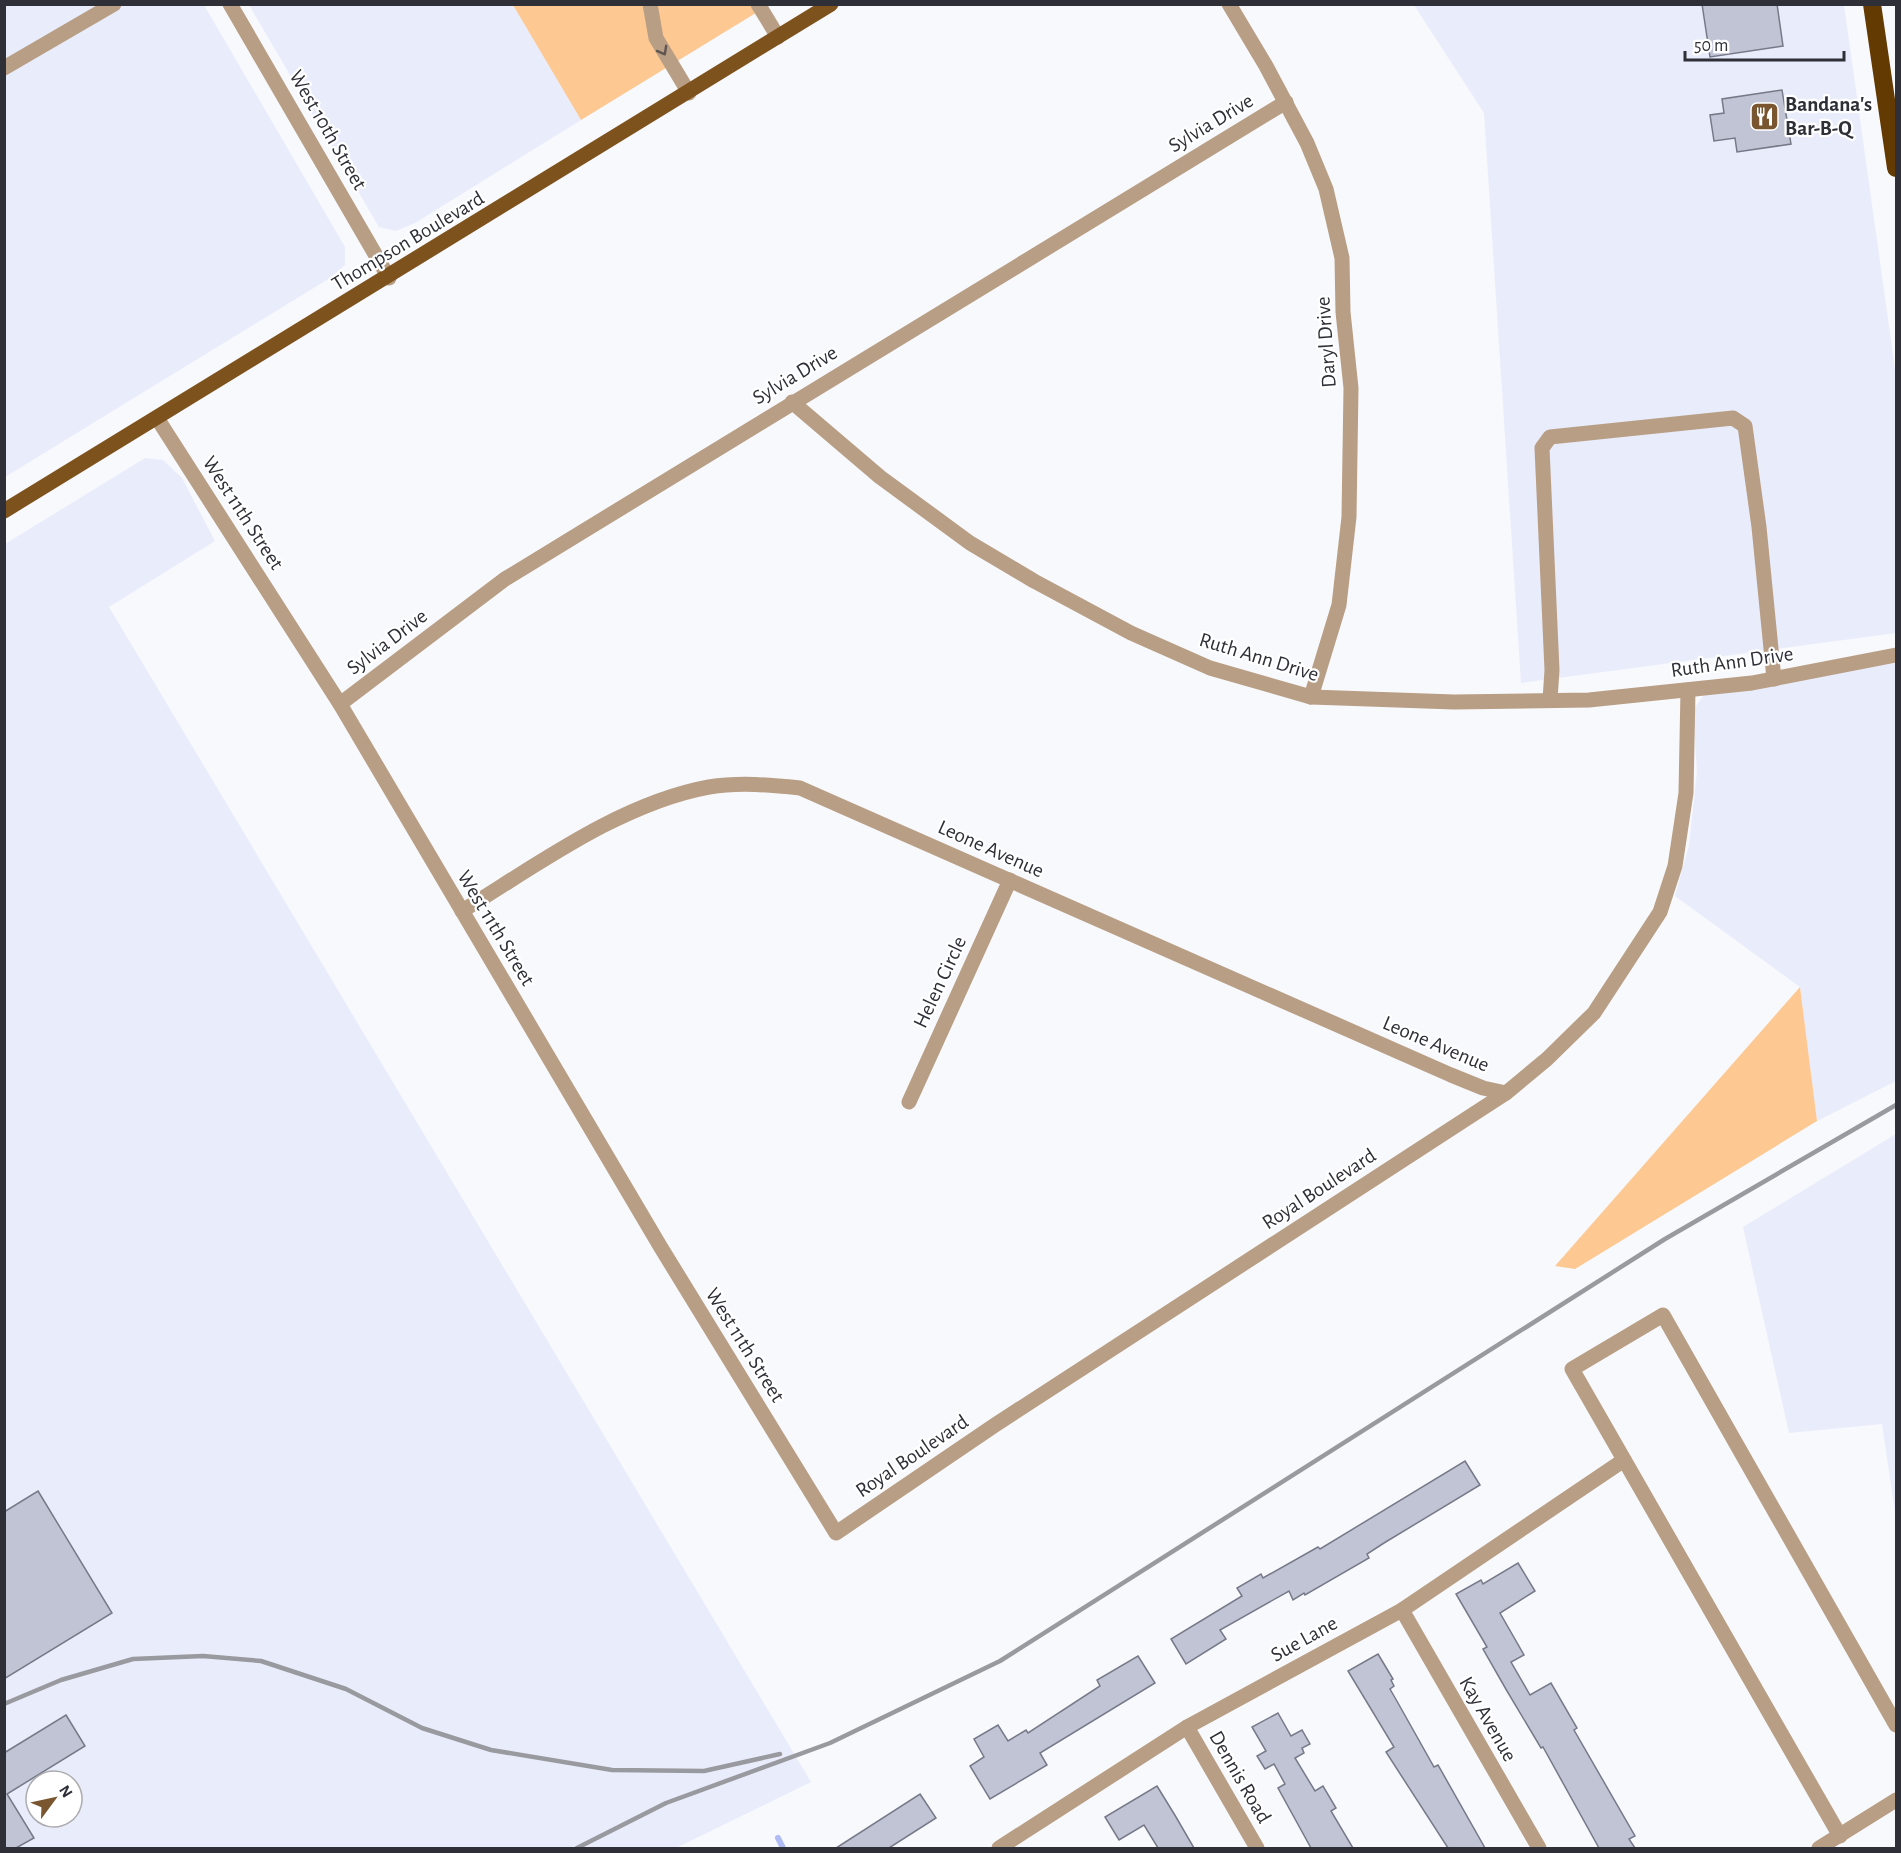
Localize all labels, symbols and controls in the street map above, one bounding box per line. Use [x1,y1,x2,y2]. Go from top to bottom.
scale bar [1685,24,1844,62]
text: 50 m [1694,37,1728,55]
one-way arrow [656,45,667,55]
street label: West 10th Street [285,67,371,194]
street label: Sylvia Drive [1165,90,1257,156]
place label: Bandana's Bar-B-Q [1785,94,1872,140]
restaurant icon: Bandana's Bar-B-Q [1748,100,1780,132]
street label: Thompson Boulevard [328,187,488,295]
street label: Daryl Drive [1312,296,1340,388]
street label: Sylvia Drive [749,342,841,408]
street label: West 11th Street [199,453,287,574]
street label: Sylvia Drive [343,605,431,679]
street label: Ruth Ann Drive [1197,629,1321,685]
street label: Ruth Ann Drive [1669,643,1795,681]
street label: Leone Avenue [935,816,1047,882]
street label: West 11th Street [453,867,539,990]
street label: Helen Circle [910,933,970,1031]
street label: Leone Avenue [1380,1012,1492,1076]
street label: Royal Boulevard [1259,1145,1380,1233]
street label: West 11th Street [702,1284,789,1406]
street label: Royal Boulevard [852,1411,972,1501]
street label: Sue Lane [1267,1612,1341,1666]
street label: Kay Avenue [1455,1673,1521,1765]
street label: Dennis Road [1205,1727,1275,1827]
north arrow [24,1769,84,1829]
text: N [56,1782,75,1800]

